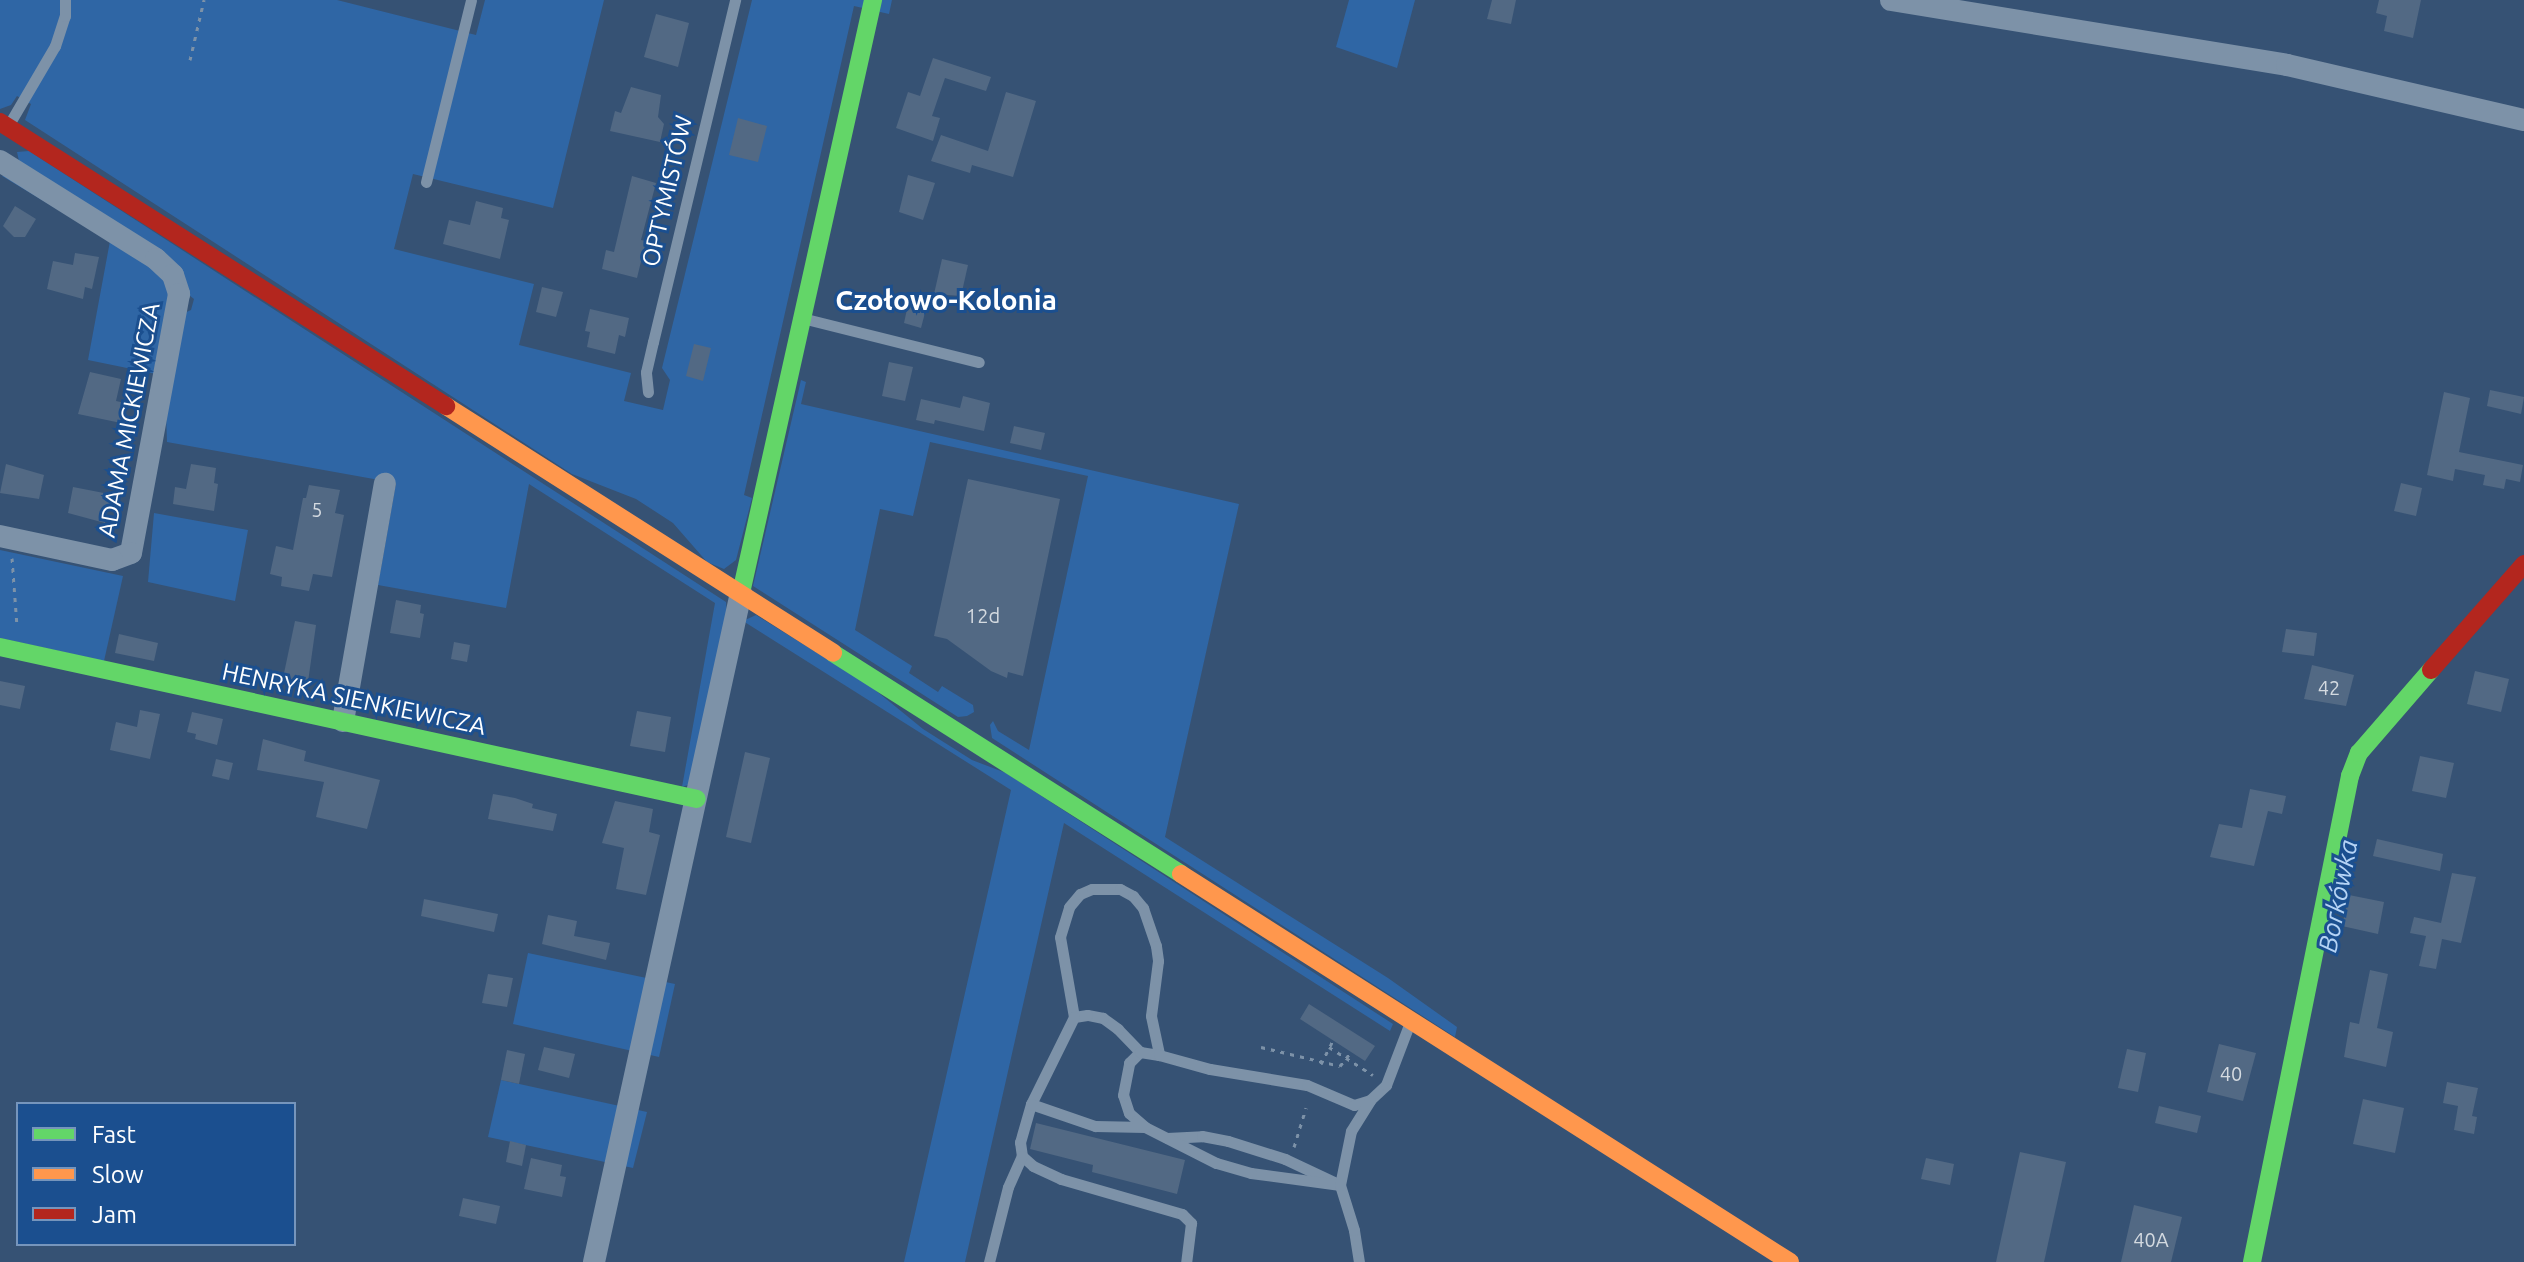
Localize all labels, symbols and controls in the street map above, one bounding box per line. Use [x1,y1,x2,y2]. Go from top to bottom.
street label: OPTYMISTÓW [636,113,698,269]
district label: Czołowo-Kolonia [835,283,1057,317]
street label: ADAMA MICKIEWICZA [92,300,166,540]
house number: 5 [311,497,323,521]
house number: 12d [966,603,1000,627]
street label: HENRYKA SIENKIEWICZA [219,657,489,741]
house number: 42 [2318,675,2340,699]
water label: Borkówka [2312,837,2364,955]
house number: 40 [2220,1061,2242,1085]
legend [16,1102,296,1246]
text: Fast [92,1121,136,1148]
text: Slow [92,1161,144,1188]
text: Jam [92,1201,137,1228]
house number: 40A [2133,1227,2169,1251]

